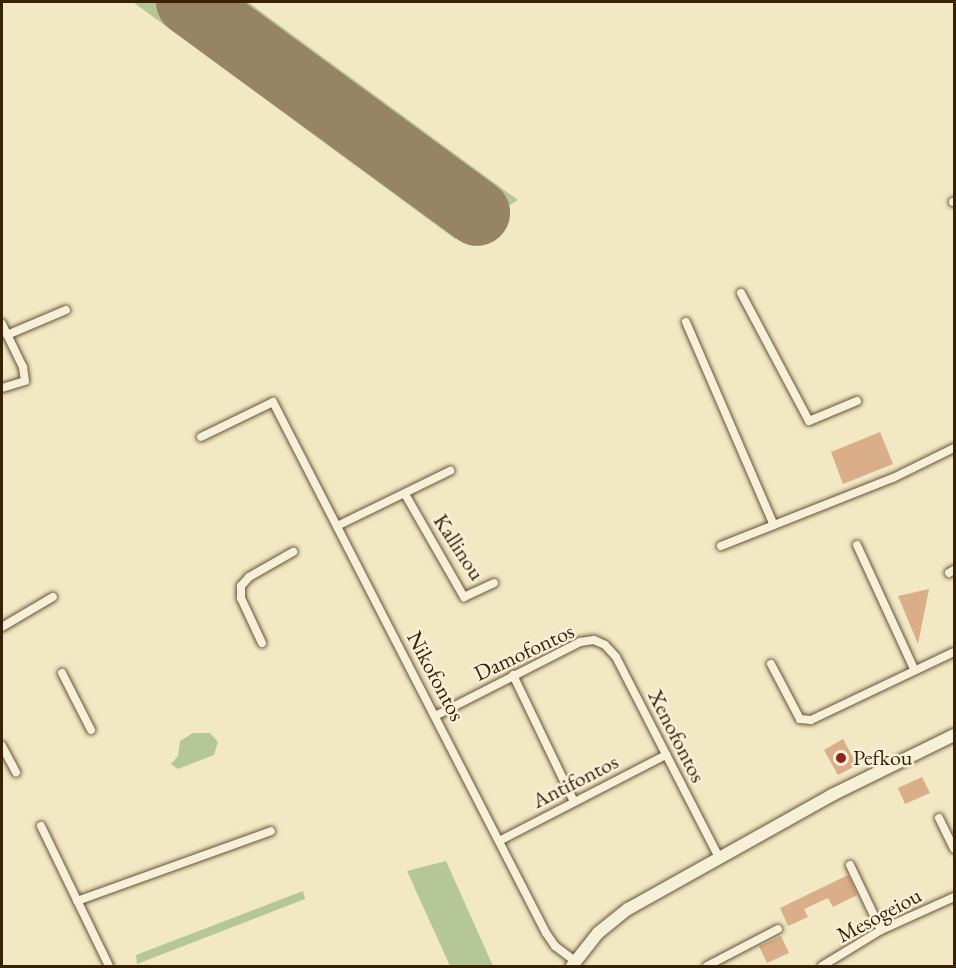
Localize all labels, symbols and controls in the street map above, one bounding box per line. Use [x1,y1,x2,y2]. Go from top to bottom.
street label: Kallinou [428,509,490,585]
street label: Damofontos [470,617,578,687]
street label: Nikofontos [401,627,471,725]
street label: Xenofontos [642,685,712,787]
place label: Pefkou [853,745,912,771]
street label: Antifontos [528,748,622,814]
marker: Pefkou [834,751,848,765]
street label: Mesogeiou [832,882,926,948]

